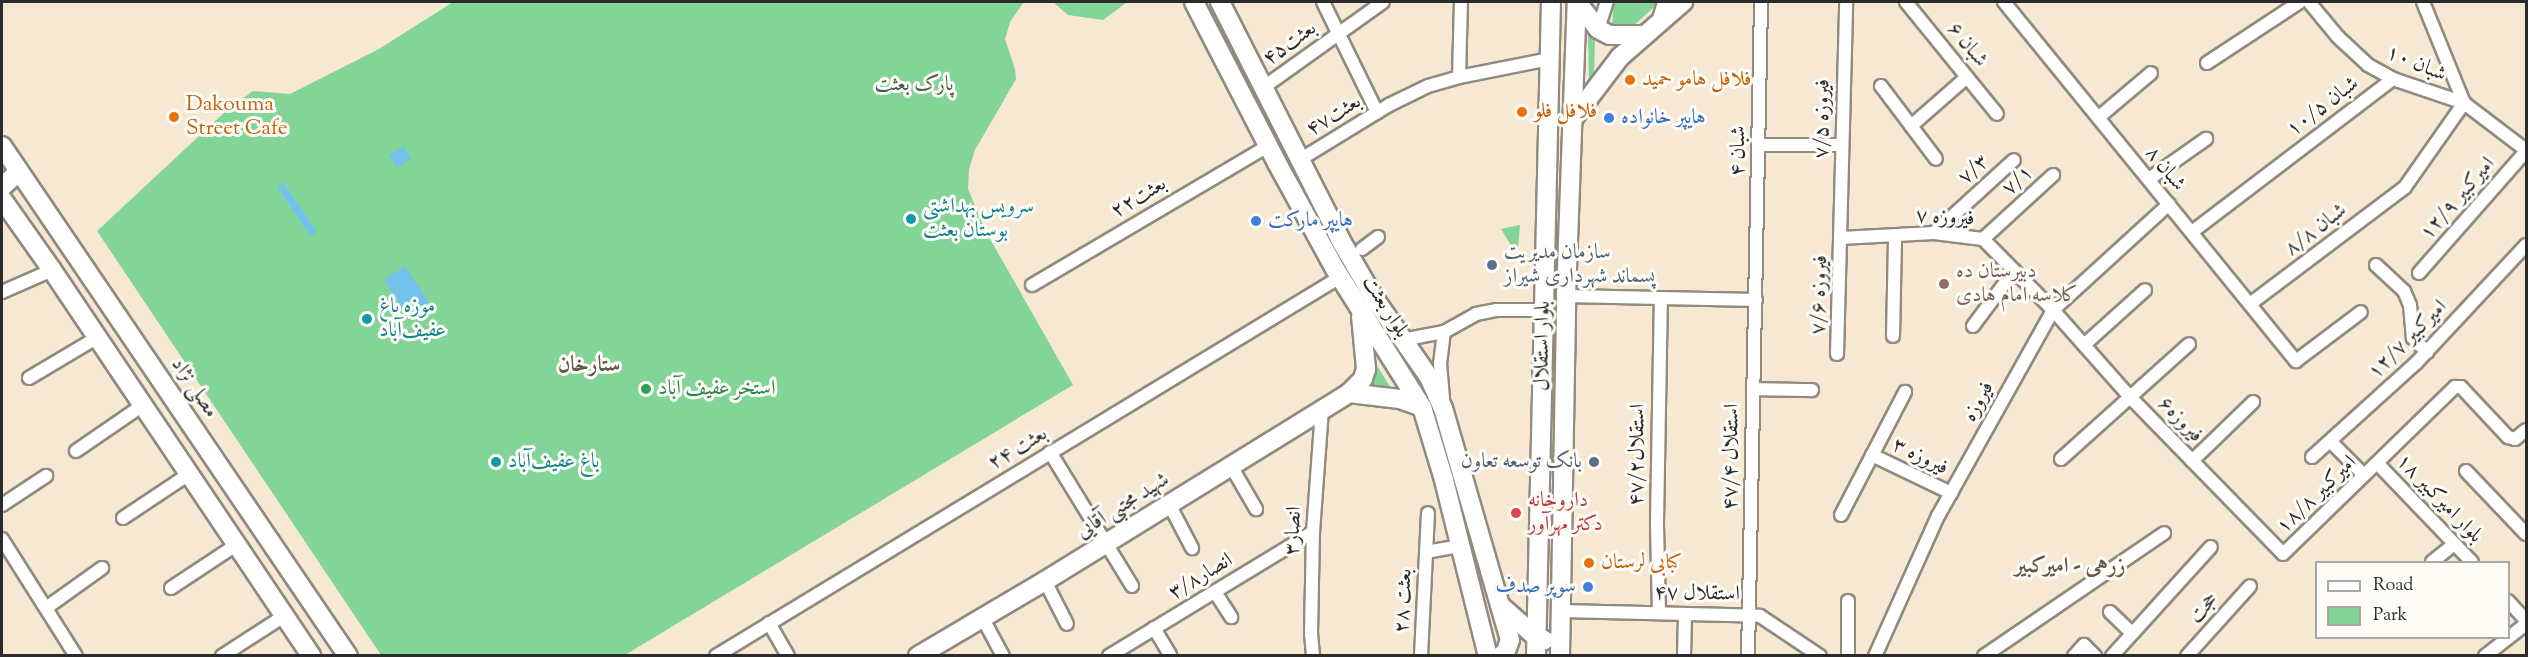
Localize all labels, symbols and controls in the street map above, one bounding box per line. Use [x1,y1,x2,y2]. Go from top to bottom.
street label: بعثت۴۵ [1258,16,1322,72]
street label: ۶ شبان [1941,17,1993,73]
street label: ۱۰ شبان [2382,40,2450,88]
place label: فلافل هامو حمید [1642,67,1751,93]
park label: پارک بعثت [874,72,954,98]
street label: ۱۰/۵ شبان [2282,72,2364,142]
marker: فلافل هامو حمید [1623,73,1637,87]
street label: ۷/۵ فیروزه [1810,79,1836,159]
street label: بعثت۴۷ [1302,89,1366,143]
place label: Dakouma Street Cafe [186,92,288,142]
place label: فلافل فلو [1534,99,1597,125]
marker: فلافل فلو [1515,105,1529,119]
place label: هایپر خانواده [1621,105,1706,131]
marker: Dakouma Street Cafe [167,110,181,124]
marker: هایپر خانواده [1602,111,1616,125]
street label: ۴ شبان [1726,125,1752,177]
street label: ۸ شبان [2139,141,2191,197]
street label: ۷/۳ [1953,149,1995,191]
street label: ۱۲/۹ امیرکبیر [2415,152,2501,246]
street label: ۷/۱ [1997,160,2039,202]
street label: بعثت۲۲ [1107,172,1171,224]
place label: سرویس بهداشتی بوستان بعثت [923,194,1034,244]
street label: ۸/۸ شبان [2280,198,2352,262]
street label: ۷ فیروزه [1915,204,1975,232]
place label: هایپر مارکت [1268,208,1353,234]
marker: سرویس بهداشتی بوستان بعثت [904,212,918,226]
marker: هایپر مارکت [1249,214,1263,228]
place label: سازمان مدیریت پسماند شهرداری شیراز [1504,240,1655,290]
street label: ۷/۶ فیروزه [1806,255,1834,335]
marker: سازمان مدیریت پسماند شهرداری شیراز [1485,258,1499,272]
place label: دبیرستان ده کلاسه امام هادی [1956,259,2078,309]
street label: بلوار بعثت [1356,271,1414,343]
marker: دبیرستان ده کلاسه امام هادی [1937,277,1951,291]
place label: موزه باغ عفیف‌آباد [379,294,446,344]
street label: ۱۲/۷ امیرکبیر [2363,295,2453,385]
street label: بلوار استقلال [1530,301,1556,391]
marker: موزه باغ عفیف‌آباد [360,312,374,326]
street label: مصلی نژاد [165,353,223,423]
district label: ستارخان [558,354,620,380]
place label: استخر عفیف آباد [658,376,776,402]
street label: فیروزه [1958,377,2000,427]
marker: استخر عفیف آباد [639,382,653,396]
street label: فیروزه۶ [2152,392,2208,448]
street label: ۴۷/۴ استقلال [1718,403,1746,511]
street label: استقلال۴۷/۲ [1625,404,1651,506]
street label: بعثت ۲۴ [984,422,1052,476]
street label: ۳ فیروزه [1888,433,1952,481]
place label: باغ عفیف‌آباد [508,449,600,475]
place label: بانک توسعه تعاون [1461,449,1582,475]
street label: ۱۸ بلوار امیرکبیر [2390,449,2488,549]
street label: ۱۸/۸ امیرکبیر [2272,451,2362,539]
marker: باغ عفیف‌آباد [489,455,503,469]
marker: بانک توسعه تعاون [1587,455,1601,469]
street label: شهید مجتبی آقایی [1072,468,1174,544]
place label: داروخانه دکتر مهرآور [1528,488,1603,538]
street label: انصار۳ [1280,506,1308,556]
marker: داروخانه دکتر مهرآور [1509,506,1523,520]
street label: انصار۳/۸ [1164,548,1238,606]
place label: کبابی لرستان [1601,550,1682,576]
district label: زرهی - امیرکبیر [2014,555,2126,581]
marker: کبابی لرستان [1582,556,1596,570]
legend [2315,561,2510,639]
street label: بعثت ۲۸ [1390,568,1418,634]
text: Road [2373,573,2413,599]
place label: سوپر صدف [1495,574,1576,600]
marker: سوپر صدف [1581,580,1595,594]
street label: ۴۷ استقلال [1654,581,1740,607]
street label: حجت [2183,587,2225,629]
text: Park [2373,603,2407,629]

